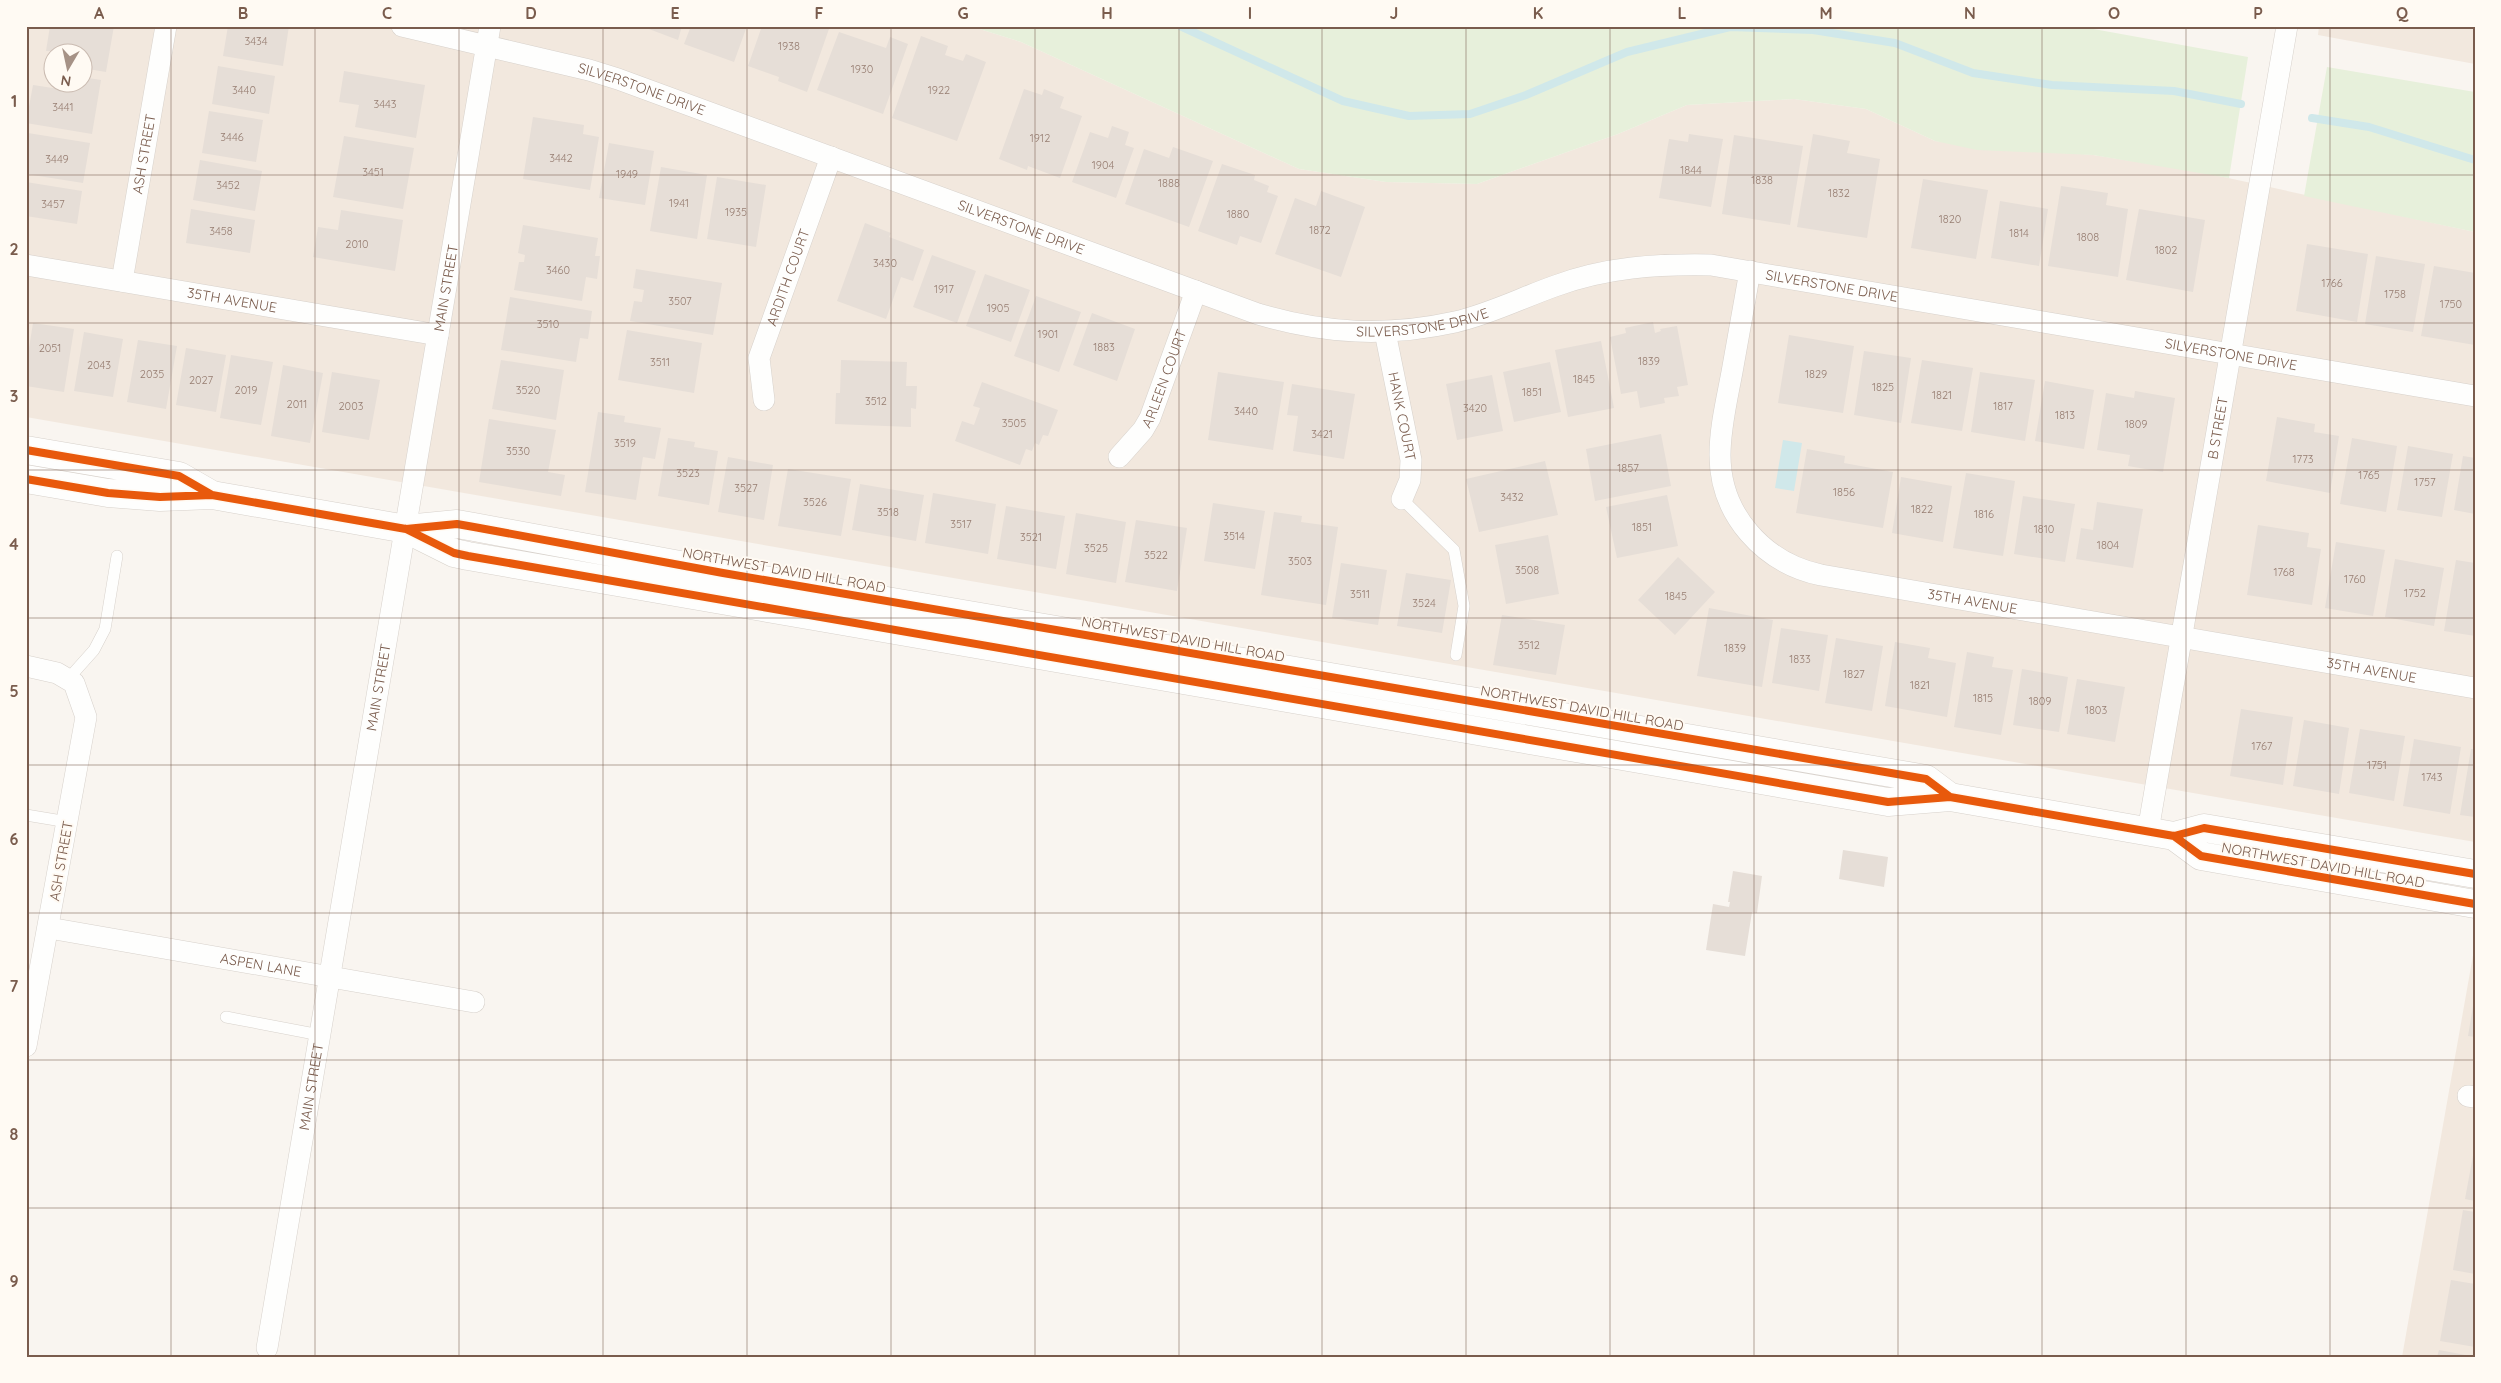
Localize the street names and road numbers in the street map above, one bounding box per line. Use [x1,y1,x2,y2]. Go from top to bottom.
street label: SILVERSTONE DRIVE [576,59,708,119]
street label: ASH STREET [128,112,160,195]
street label: SILVERSTONE DRIVE [955,196,1087,259]
street label: ARDITH COURT [762,226,814,328]
street label: MAIN STREET [430,243,462,333]
street label: SILVERSTONE DRIVE [1764,266,1899,306]
street label: 35TH AVENUE [186,284,278,316]
street label: SILVERSTONE DRIVE [1356,304,1491,340]
street label: ARLEEN COURT [1137,327,1190,431]
street label: SILVERSTONE DRIVE [2164,334,2299,374]
street label: HANK COURT [1384,370,1420,462]
street label: B STREET [2203,395,2232,461]
street label: NORTHWEST DAVID HILL ROAD [681,543,887,597]
street label: 35TH AVENUE [1926,585,2019,618]
street label: NORTHWEST DAVID HILL ROAD [1080,612,1286,666]
street label: MAIN STREET [362,642,395,732]
street label: 35TH AVENUE [2325,654,2418,687]
street label: NORTHWEST DAVID HILL ROAD [1479,681,1685,735]
street label: ASH STREET [45,820,77,902]
street label: NORTHWEST DAVID HILL ROAD [2220,838,2426,892]
street label: ASPEN LANE [219,949,303,981]
street label: MAIN STREET [295,1042,327,1132]

